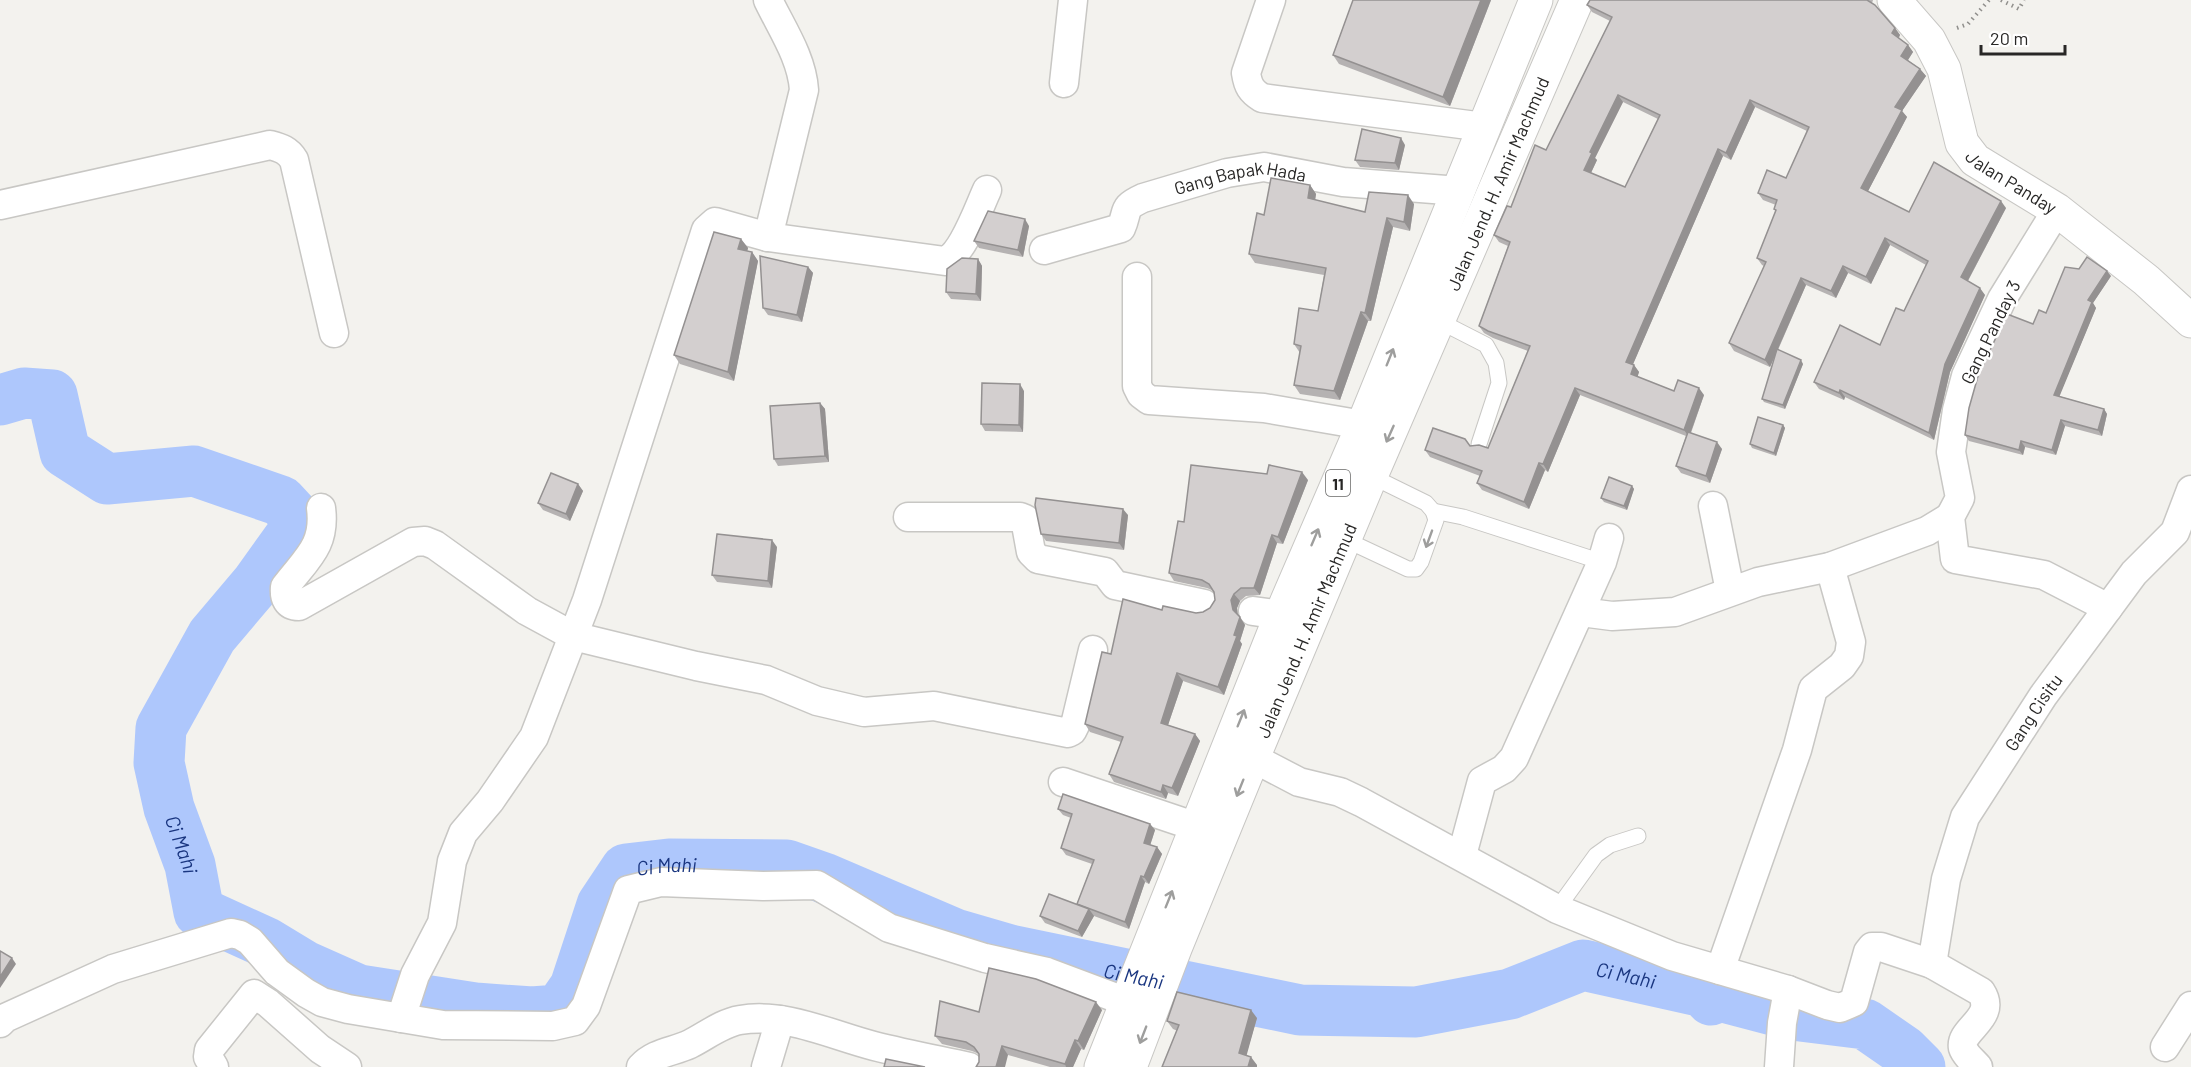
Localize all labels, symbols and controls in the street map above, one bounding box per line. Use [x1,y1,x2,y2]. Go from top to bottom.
scale bar [1981,18,2065,56]
text: 20 m [1990,27,2028,49]
street label: Jalan Jend. H. Amir Machmud [1442,73,1554,294]
street label: Jalan Panday [1961,146,2061,218]
street label: Gang Bapak Hada [1171,156,1308,199]
street label: Gang Panday 3 [1955,277,2025,387]
one-way arrow [1385,349,1396,367]
one-way arrow [1383,425,1394,443]
road number: 11 [1326,470,1350,496]
street label: Jalan Jend. H. Amir Machmud [1252,520,1361,741]
one-way arrow [1310,529,1321,547]
one-way arrow [1422,529,1433,548]
street label: Gang Cisitu [2000,669,2067,755]
one-way arrow [1236,709,1247,727]
one-way arrow [1234,778,1245,796]
water label: Ci Mahi [161,812,203,875]
water label: Ci Mahi [635,852,697,880]
one-way arrow [1164,890,1175,909]
water label: Ci Mahi [1594,956,1658,993]
water label: Ci Mahi [1102,958,1166,994]
one-way arrow [1137,1025,1148,1043]

